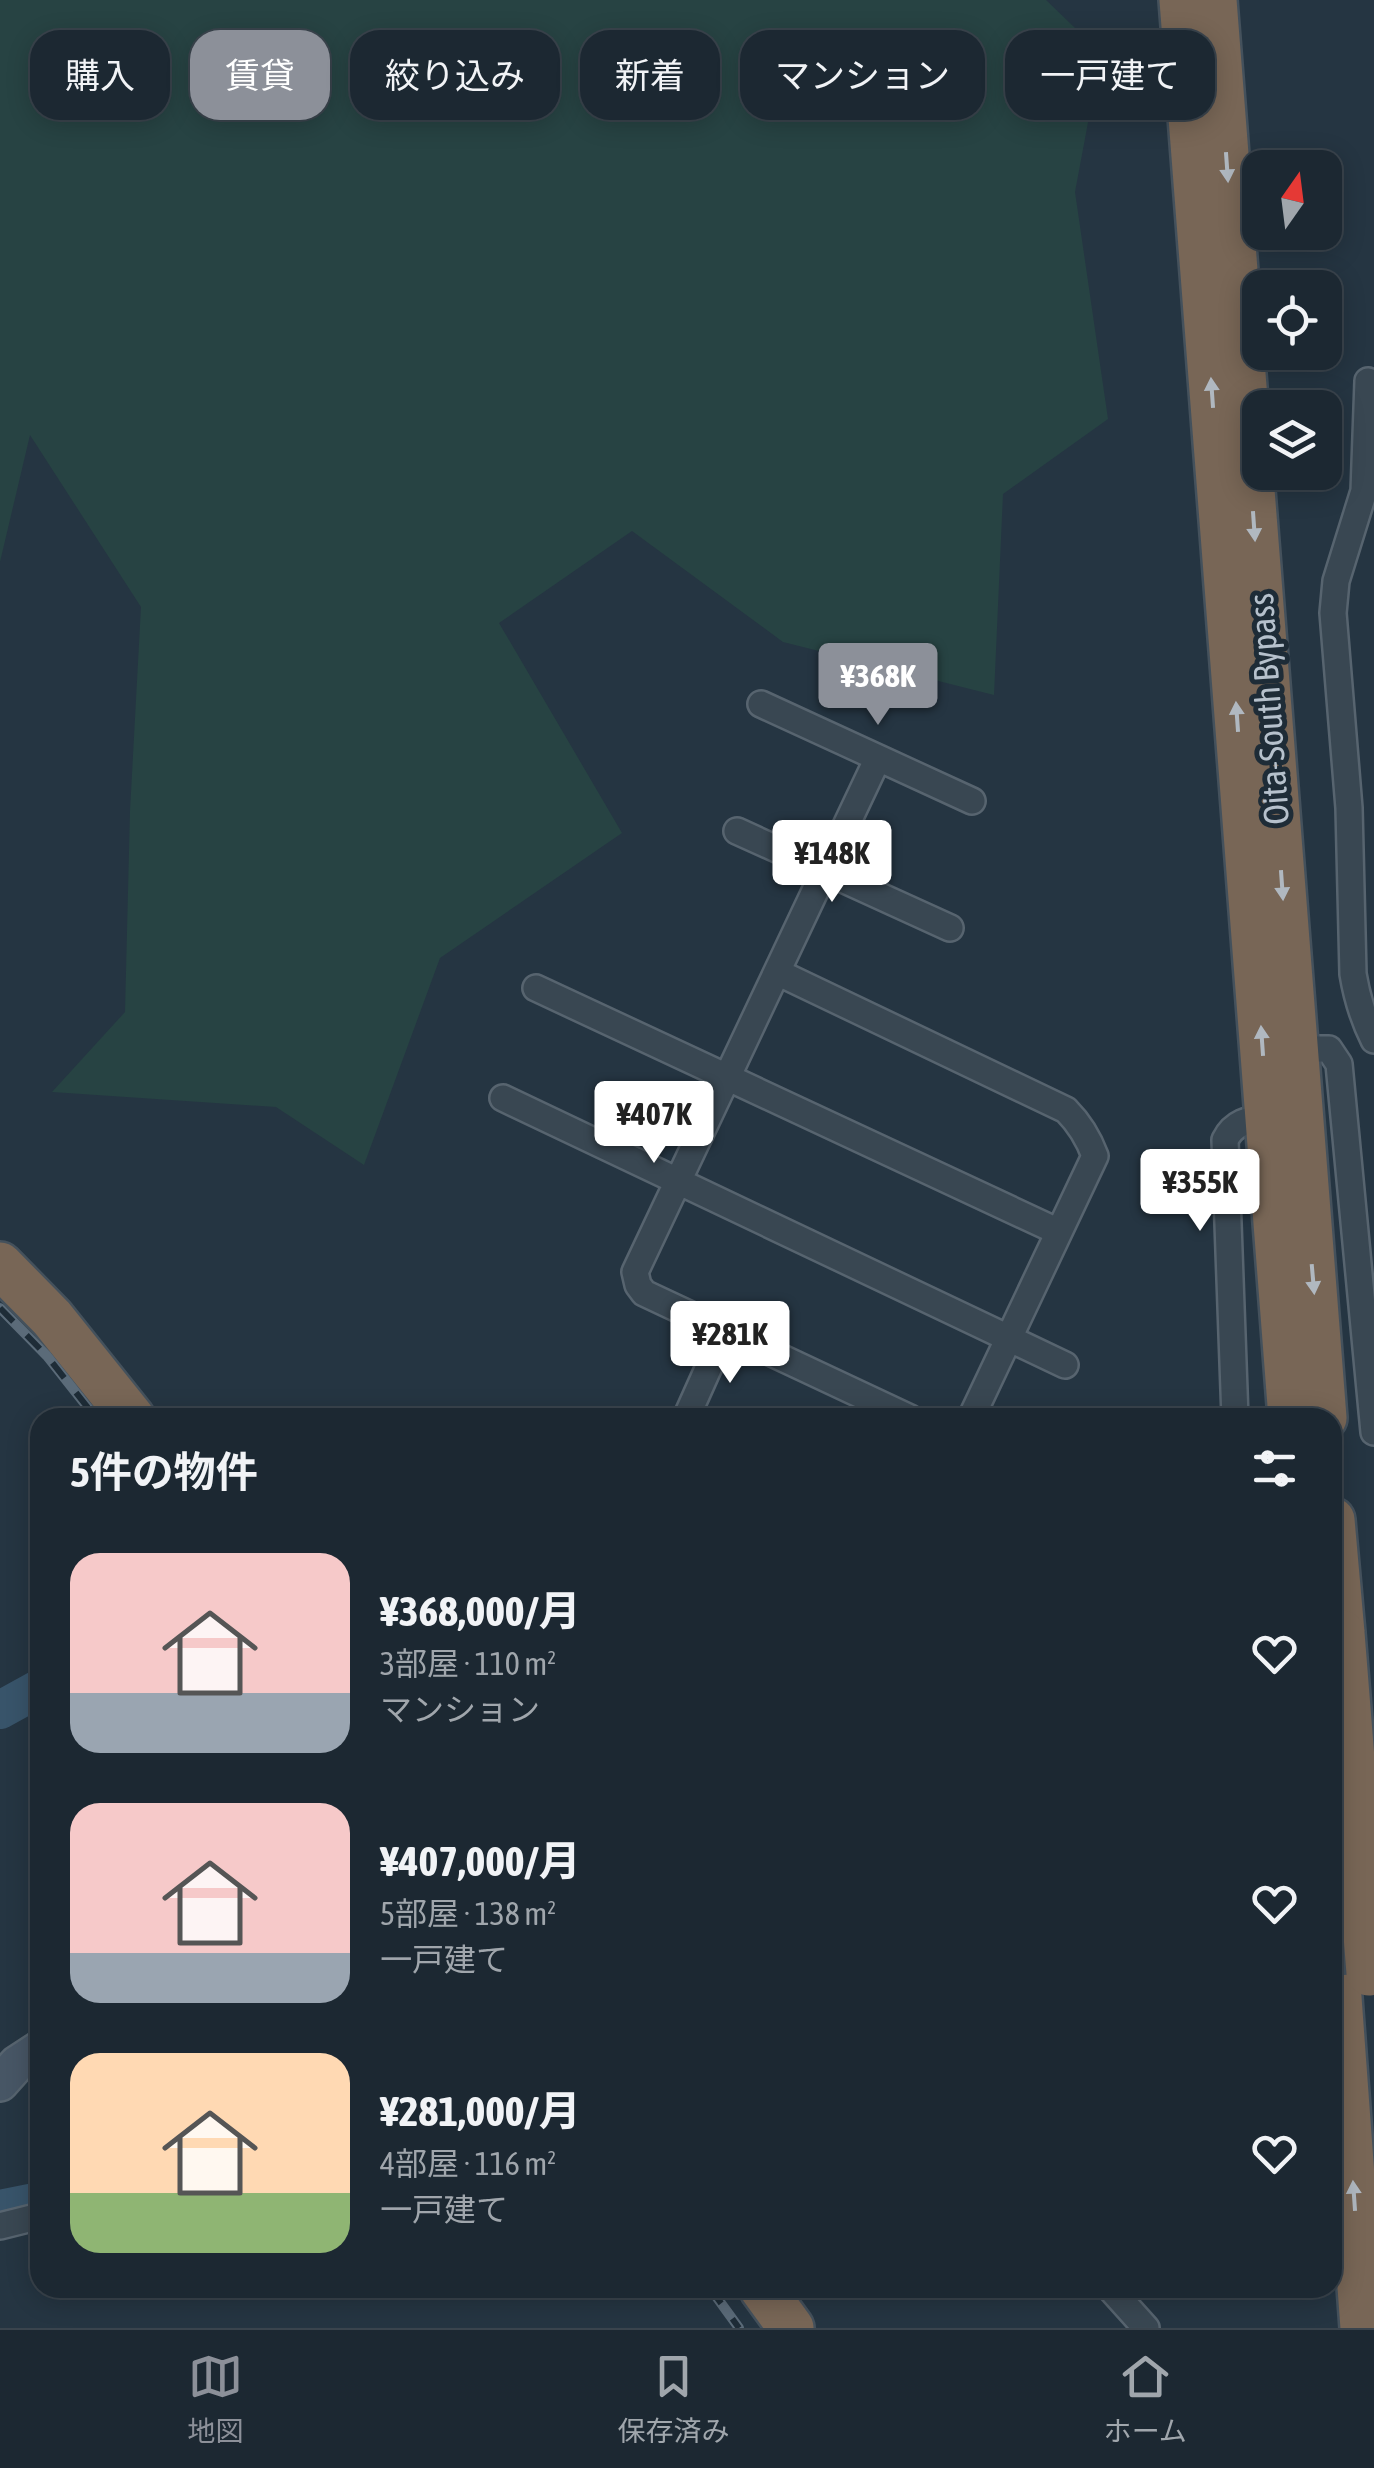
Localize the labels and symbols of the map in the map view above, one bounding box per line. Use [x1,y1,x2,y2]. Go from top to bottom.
north arrow [1242,150,1342,250]
one-way arrow [1219,152,1235,183]
one-way arrow [1204,377,1220,409]
one-way arrow [1247,510,1263,542]
street label: Oita-South Bypass [1240,592,1296,826]
pin: ¥368K [808,643,948,728]
one-way arrow [1228,701,1244,733]
pin: ¥148K [762,820,902,905]
one-way arrow [1274,869,1290,901]
one-way arrow [1253,1025,1269,1057]
pin: ¥407K [584,1081,724,1166]
pin: ¥355K [1130,1149,1270,1234]
one-way arrow [1306,1263,1322,1295]
pin: ¥281K [660,1301,800,1386]
one-way arrow [1346,2179,1362,2211]

